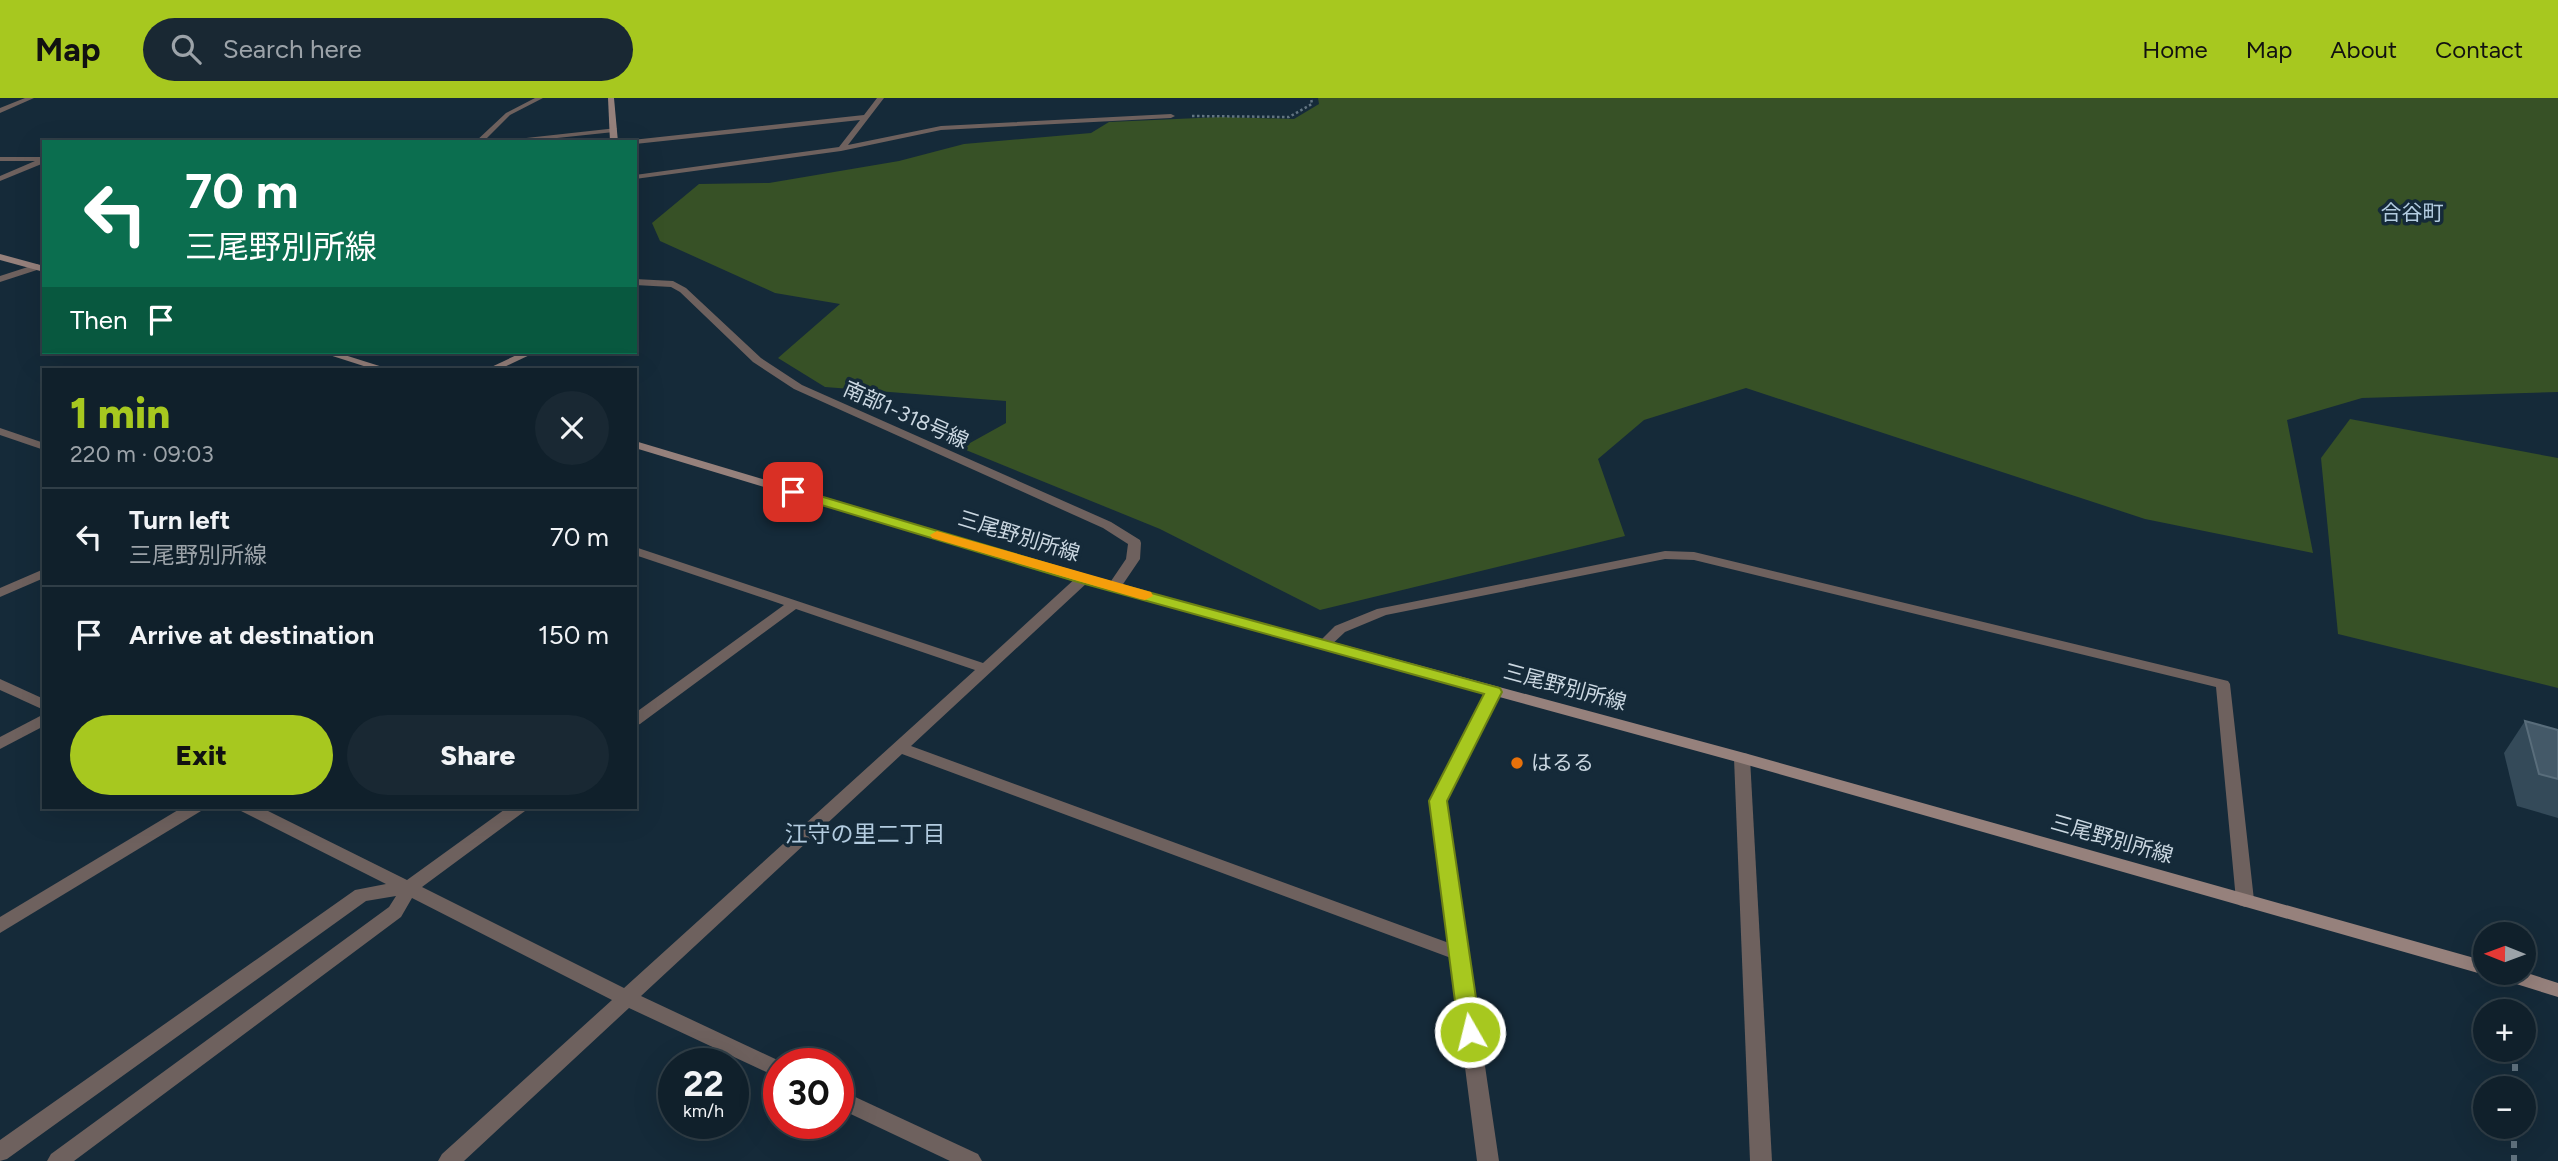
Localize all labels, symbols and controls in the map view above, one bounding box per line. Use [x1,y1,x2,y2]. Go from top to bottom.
search box [143,18,633,81]
text: Map [35,30,101,69]
icon: search [167,30,205,68]
text: Search here [223,33,362,65]
text: Home [2142,35,2208,64]
text: Map [2246,35,2292,64]
text: About [2330,35,2397,64]
text: Contact [2435,35,2523,64]
text: 70 m [185,161,298,220]
icon: left [70,168,161,259]
district label: 合谷町 [2381,200,2444,225]
text: 三尾野別所線 [185,228,377,266]
icon: arrive [142,301,180,339]
text: Then [70,304,128,336]
street label: 南部1-318号線 [840,376,973,453]
text: 1 min [70,388,170,439]
button: close [535,391,609,465]
text: 220 m · 09:03 [70,440,214,468]
pin [763,462,823,522]
icon: arrive [774,473,812,511]
text: Turn left [129,504,230,536]
street label: 三尾野別所線 [955,505,1083,566]
icon: left [70,518,108,556]
text: 70 m [550,521,609,553]
text: 三尾野別所線 [129,541,267,569]
icon: arrive [70,616,108,654]
text: Arrive at destination [129,619,374,651]
text: 150 m [538,619,609,651]
street label: 三尾野別所線 [1501,658,1629,715]
button: Exit [70,715,333,795]
button: Share [347,715,609,795]
place label: はるる [1531,750,1594,775]
marker: はるる [1509,755,1525,771]
street label: 三尾野別所線 [2048,809,2176,868]
district label: 江守の里二丁目 [785,820,946,848]
north arrow [2473,922,2536,985]
map controls [2473,922,2536,1139]
position arrow [1433,995,1507,1069]
button: + [2473,999,2536,1062]
speed limit sign: 30 [763,1048,854,1139]
text: 22 [683,1063,724,1105]
button: − [2473,1076,2536,1139]
text: km/h [683,1100,724,1122]

